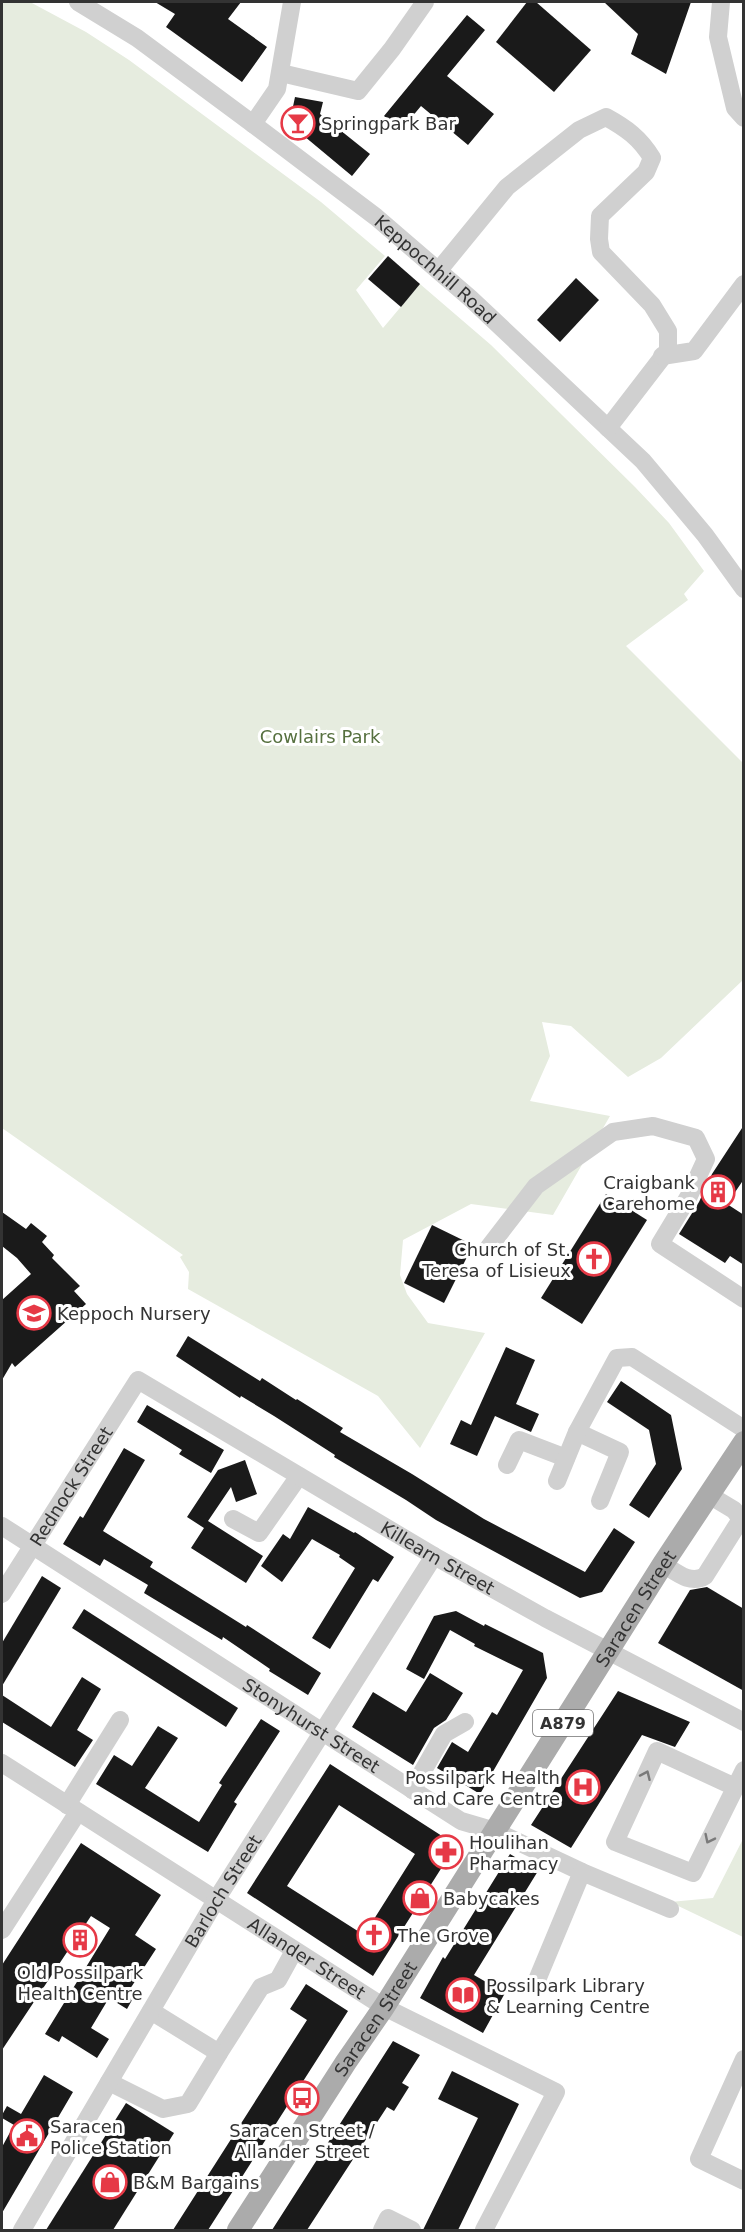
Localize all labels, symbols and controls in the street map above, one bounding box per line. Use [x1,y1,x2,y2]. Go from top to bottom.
bar icon: Springpark Bar [280,105,316,141]
place label: Springpark Bar [321,113,456,134]
street label: Keppochhill Road [371,210,501,328]
park label: Cowlairs Park [260,726,381,747]
place label: Craigbank Carehome [602,1172,696,1214]
building icon: Craigbank Carehome [700,1174,736,1210]
place label: Church of St. Teresa of Lisieux [421,1239,571,1281]
church icon: Church of St. Teresa of Lisieux [576,1241,612,1277]
school or university icon: Keppoch Nursery [16,1295,52,1331]
place label: Keppoch Nursery [57,1303,211,1324]
street label: Rednock Street [25,1422,116,1550]
street label: Killearn Street [377,1516,499,1598]
street label: Saracen Street [591,1546,680,1670]
street label: Stonyhurst Street [239,1673,384,1777]
road number: A879 [533,1710,593,1736]
place label: Possilpark Health and Care Centre [405,1767,560,1809]
hospital icon: Possilpark Health and Care Centre [565,1769,601,1805]
one-way arrow [638,1770,650,1781]
street label: Barloch Street [180,1831,265,1951]
place label: Houlihan Pharmacy [469,1832,559,1874]
one-way arrow [705,1833,717,1844]
pharmacy icon: Houlihan Pharmacy [428,1834,464,1870]
shop icon: Babycakes [402,1880,438,1916]
place label: Babycakes [443,1888,540,1909]
street label: Allander Street [244,1913,370,2003]
church icon: The Grove [356,1917,392,1953]
building icon: Old Possilpark Health Centre [62,1922,98,1958]
place label: The Grove [396,1925,490,1946]
street label: Saracen Street [329,1957,421,2080]
place label: Old Possilpark Health Centre [17,1962,144,2004]
place label: Possilpark Library & Learning Centre [486,1975,650,2017]
library icon: Possilpark Library & Learning Centre [445,1977,481,2013]
bus stop icon: Saracen Street / Allander Street [284,2080,320,2116]
place label: Saracen Police Station [50,2116,172,2158]
public building icon: Saracen Police Station [9,2118,45,2154]
place label: Saracen Street / Allander Street [229,2120,376,2162]
shop icon: B&M Bargains [92,2164,128,2200]
place label: B&M Bargains [133,2172,259,2193]

